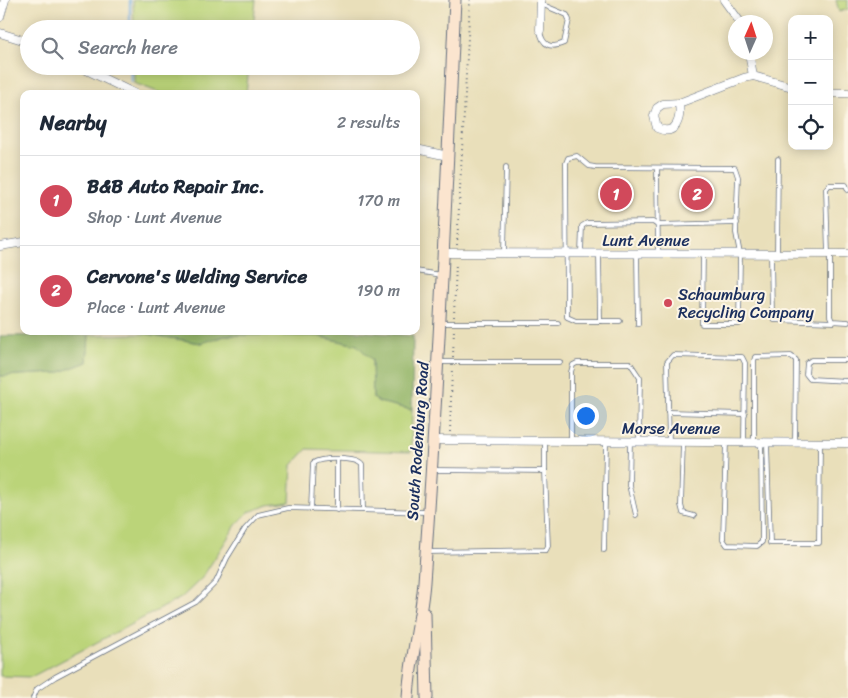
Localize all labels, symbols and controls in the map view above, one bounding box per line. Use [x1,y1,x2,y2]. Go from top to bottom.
north arrow [728,15,773,60]
map controls [788,15,833,150]
button: + [788,15,833,60]
search box [20,20,420,75]
text: Search here [78,31,178,64]
icon: search [38,34,66,62]
button: − [788,60,833,105]
text: Nearby [40,104,106,142]
button: locate [788,105,833,150]
text: 2 results [337,108,400,137]
text: B&B Auto Repair Inc. [87,170,265,203]
pin: 1 [600,175,632,213]
pin: 2 [681,175,713,213]
text: 1 [53,186,59,215]
text: 170 m [357,186,400,215]
text: Shop · Lunt Avenue [87,203,222,232]
street label: Lunt Avenue [602,226,690,255]
text: Cervone's Welding Service [87,260,307,293]
text: 2 [51,276,61,305]
text: 190 m [357,276,400,305]
place label: Schaumburg Recycling Company [678,280,814,327]
text: Place · Lunt Avenue [87,293,225,322]
marker: Schaumburg Recycling Company [662,297,674,309]
street label: South Rodenburg Road [397,359,438,521]
your location [573,403,599,429]
street label: Morse Avenue [622,414,720,443]

